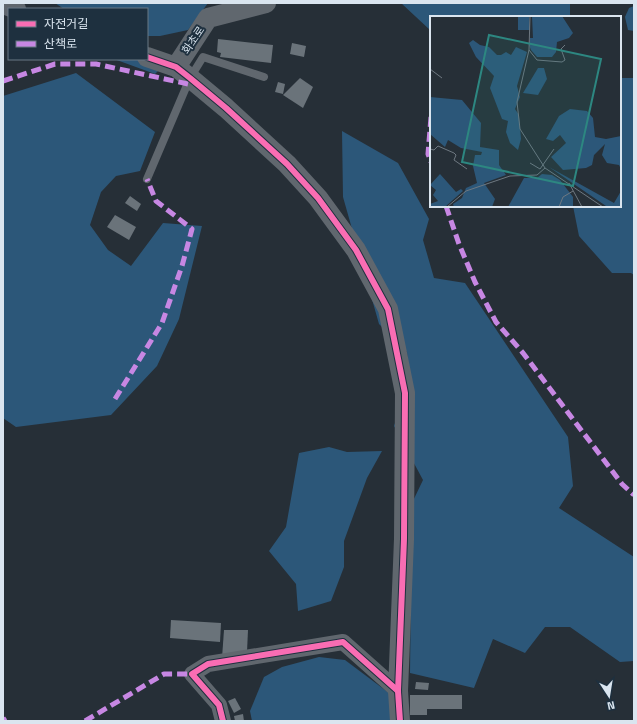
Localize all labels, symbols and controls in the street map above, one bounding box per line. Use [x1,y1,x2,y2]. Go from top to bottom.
legend [8,8,148,60]
text: 자전거길 [44,14,88,33]
inset map [430,16,621,207]
street label: 화초로 [178,23,208,57]
text: 산책로 [44,34,77,53]
north arrow [589,676,629,716]
text: N [606,697,616,714]

